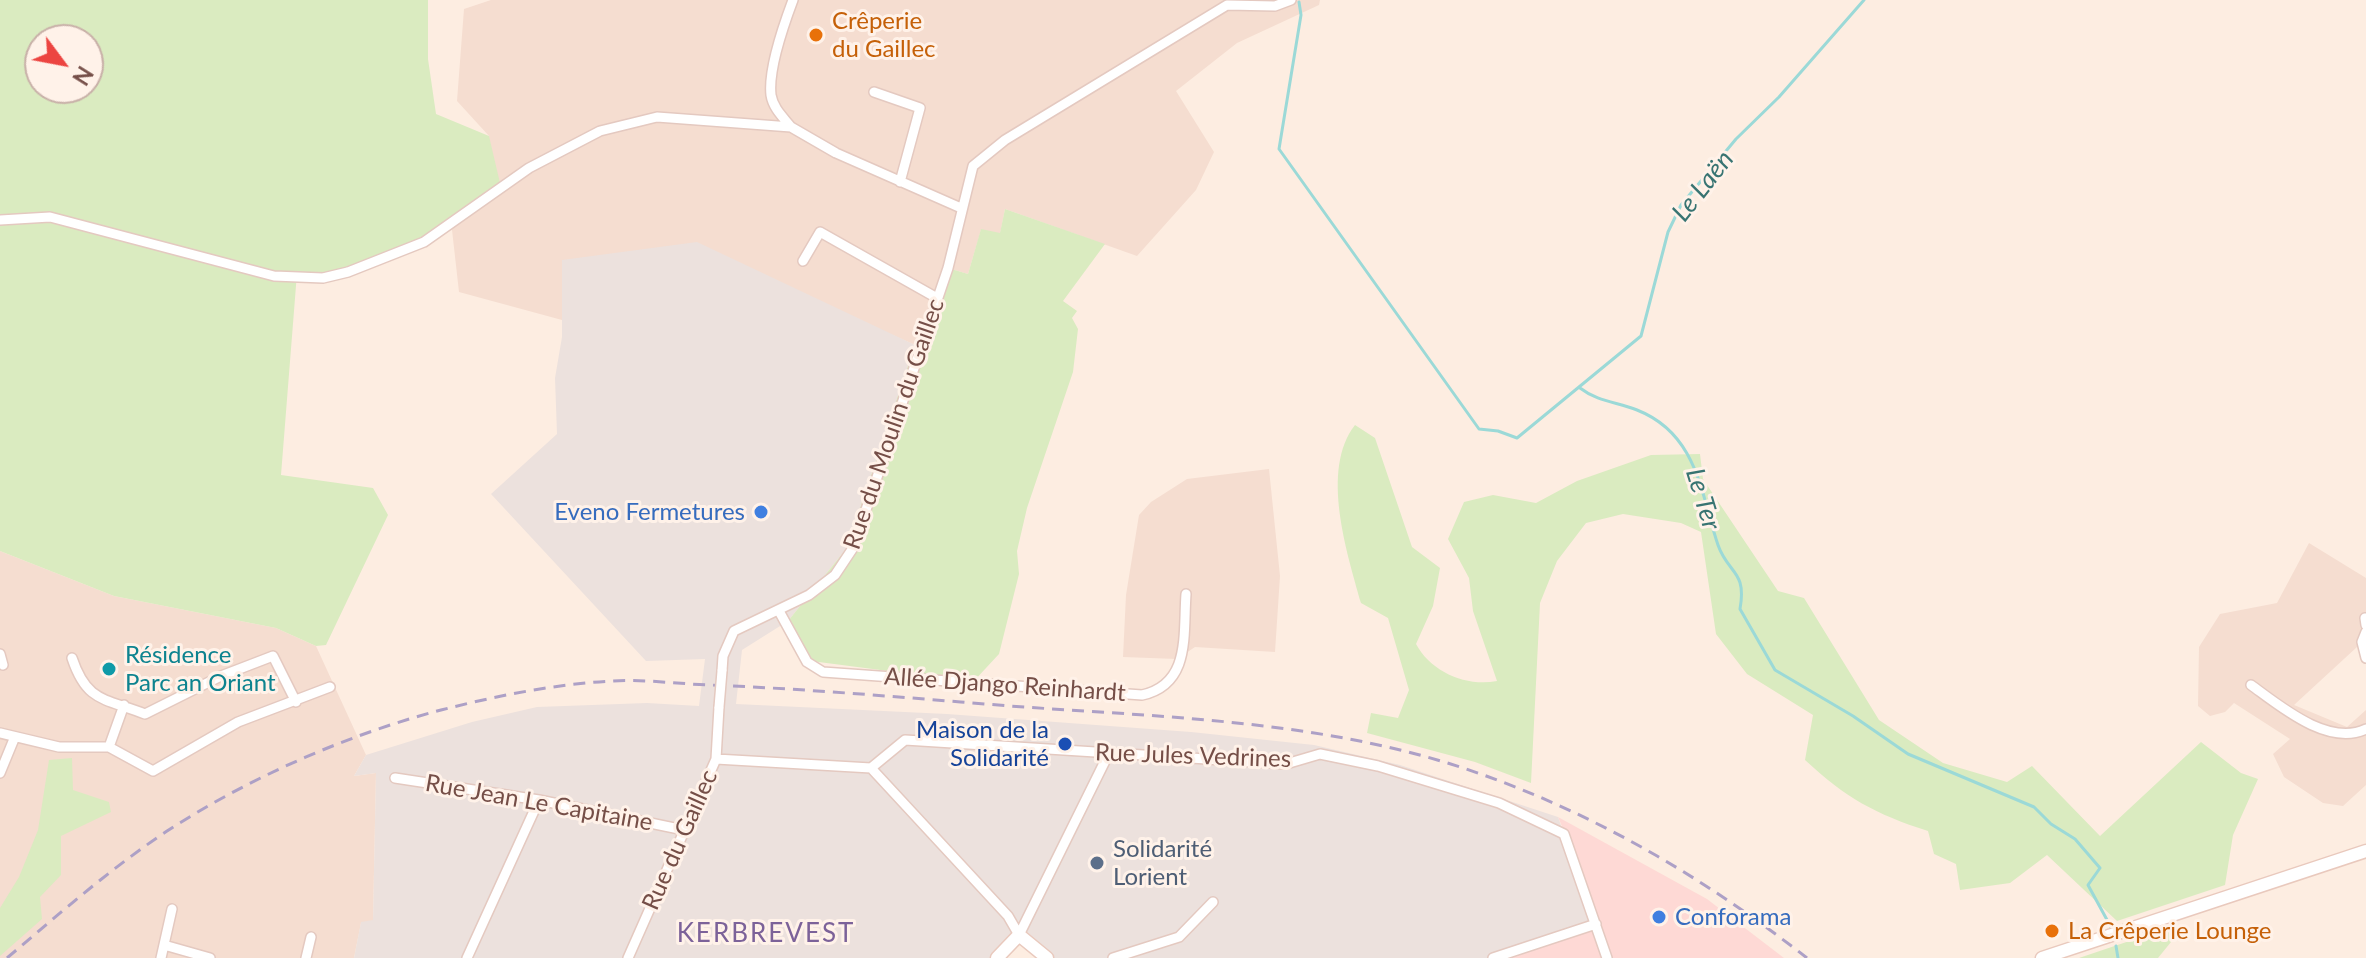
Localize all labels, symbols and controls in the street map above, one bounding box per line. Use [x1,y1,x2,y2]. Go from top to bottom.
place label: Crêperie du Gaillec [832,7,936,63]
north arrow [24,24,104,104]
marker: Crêperie du Gaillec [807,26,825,44]
text: N [67,62,99,90]
water label: Le Laën [1666,144,1740,228]
street label: Rue du Moulin du Gaillec [838,295,950,553]
water label: Le Ter [1679,464,1727,534]
place label: Eveno Fermetures [554,498,745,526]
marker: Eveno Fermetures [752,503,770,521]
place label: Résidence Parc an Oriant [125,641,275,697]
marker: Résidence Parc an Oriant [100,660,118,678]
street label: Allée Django Reinhardt [883,662,1127,708]
place label: Maison de la Solidarité [916,716,1049,772]
marker: Maison de la Solidarité [1056,735,1074,753]
street label: Rue Jules Vedrines [1094,738,1292,774]
street label: Rue du Gaillec [636,765,724,915]
street label: Rue Jean Le Capitaine [423,769,655,837]
place label: Solidarité Lorient [1113,835,1212,891]
marker: Solidarité Lorient [1088,854,1106,872]
place label: Conforama [1675,903,1791,931]
marker: Conforama [1650,908,1668,926]
place label: La Crêperie Lounge [2068,917,2271,945]
district label: KERBREVEST [677,918,855,950]
marker: La Crêperie Lounge [2043,922,2061,940]

